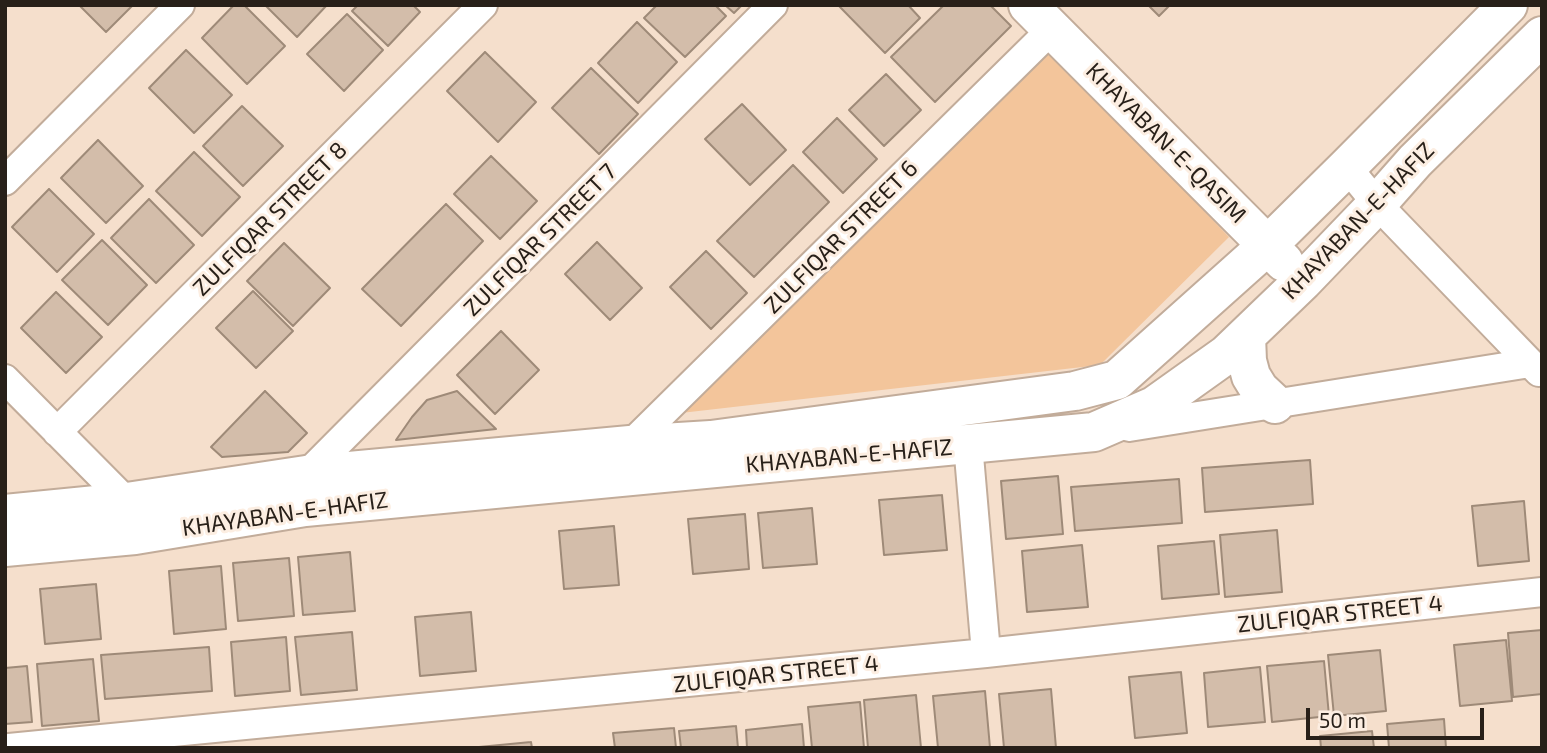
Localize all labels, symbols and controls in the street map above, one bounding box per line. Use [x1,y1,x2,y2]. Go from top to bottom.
street label: KHAYABAN-E-QASIM [1080,57,1252,229]
street label: ZULFIQAR STREET 8 [187,136,353,302]
street label: KHAYABAN-E-HAFIZ [1276,137,1440,305]
street label: ZULFIQAR STREET 6 [759,155,923,319]
street label: ZULFIQAR STREET 7 [458,158,622,322]
street label: KHAYABAN-E-HAFIZ [744,433,954,479]
street label: KHAYABAN-E-HAFIZ [180,486,390,542]
street label: ZULFIQAR STREET 4 [1236,589,1444,639]
street label: ZULFIQAR STREET 4 [672,649,880,699]
scale bar [1309,694,1488,738]
text: 50 m [1319,707,1366,732]

